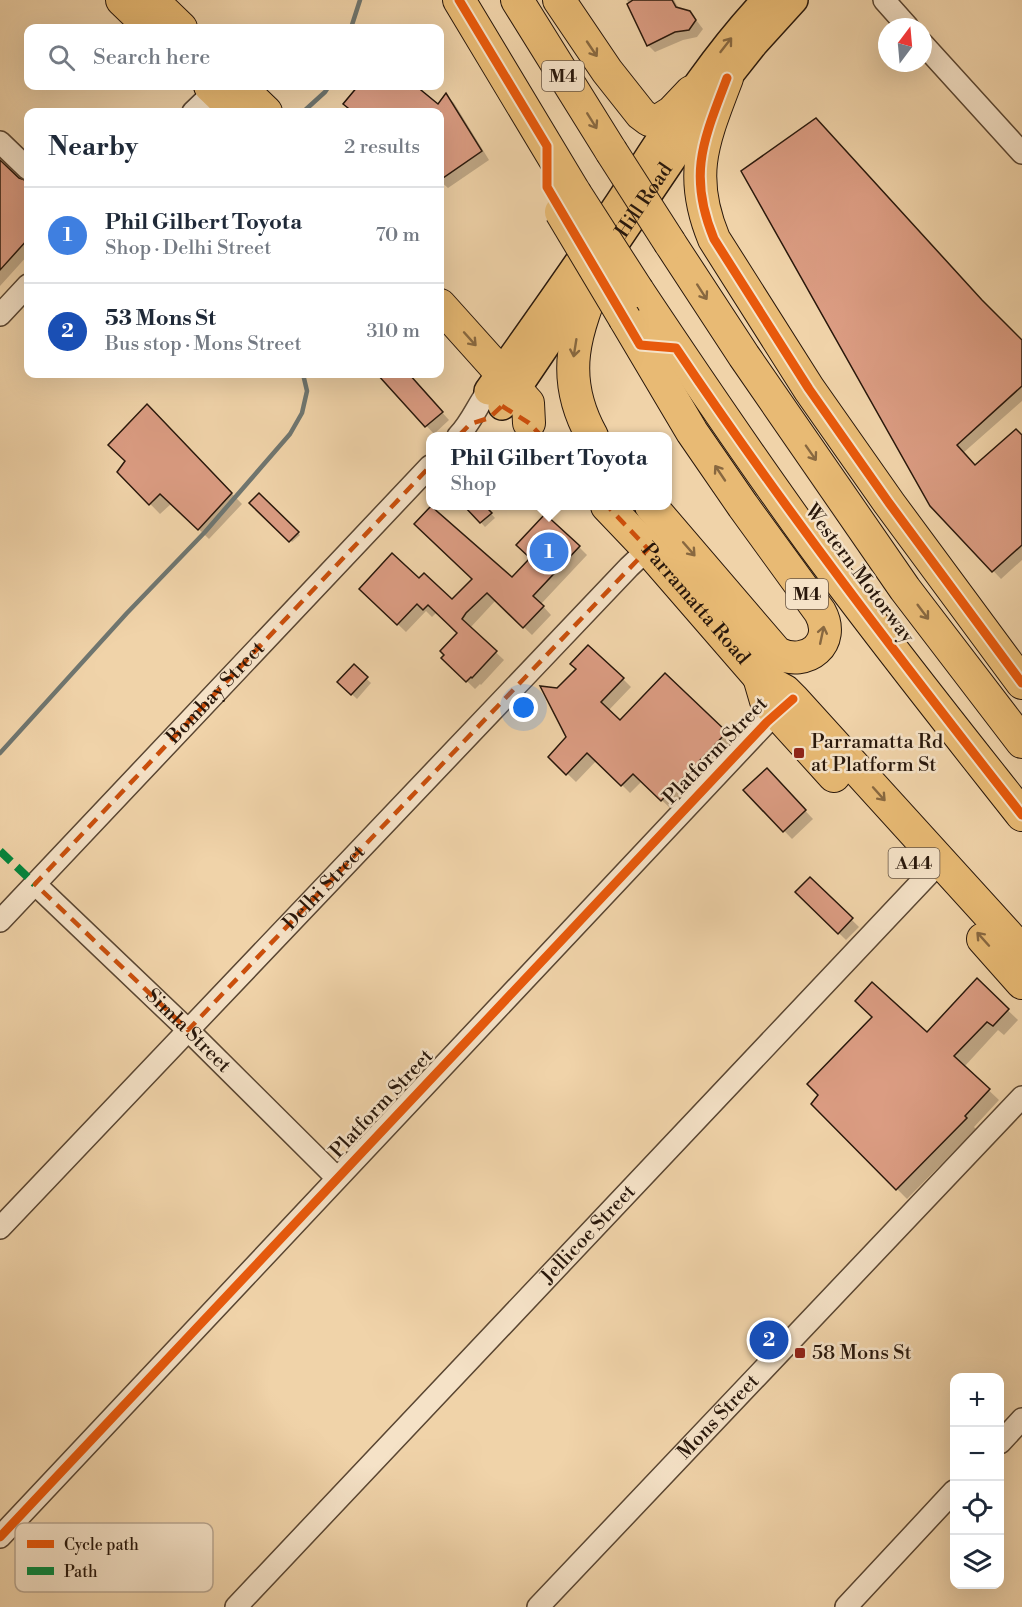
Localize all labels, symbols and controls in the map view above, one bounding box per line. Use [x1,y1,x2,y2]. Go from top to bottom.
north arrow [878,18,932,72]
search box [24,24,444,90]
one-way arrow [720,38,733,54]
one-way arrow [586,40,598,56]
icon: search [45,41,78,74]
text: Search here [93,44,210,71]
road number: M4 [542,61,584,91]
one-way arrow [586,112,598,129]
text: Nearby [48,131,138,163]
text: 2 results [344,135,420,160]
street label: Hill Road [610,158,679,243]
text: Phil Gilbert Toyota [105,209,302,236]
text: 1 [63,223,72,248]
text: 70 m [376,223,420,248]
text: Shop · Delhi Street [105,236,271,261]
one-way arrow [695,283,708,300]
text: 53 Mons St [105,305,216,332]
text: 2 [61,319,74,344]
text: 310 m [367,319,420,344]
one-way arrow [463,331,477,346]
text: Bus stop · Mons Street [105,332,302,357]
one-way arrow [569,338,580,357]
popup [426,432,672,510]
one-way arrow [805,444,817,461]
text: Phil Gilbert Toyota [450,445,648,472]
one-way arrow [714,466,726,482]
text: Shop [450,472,497,497]
street label: Western Motorway [798,499,920,649]
pin: 1 [530,530,568,574]
street label: Parramatta Road [636,538,756,670]
one-way arrow [682,541,696,556]
road number: M4 [786,579,828,609]
one-way arrow [917,604,930,620]
one-way arrow [817,626,828,645]
street label: Bombay Street [160,636,270,750]
street label: Platform Street [658,692,774,810]
your location [509,693,538,722]
place label: Parramatta Rd at Platform St [811,730,944,778]
marker: Parramatta Rd at Platform St [792,746,806,760]
one-way arrow [872,786,886,801]
street label: Delhi Street [278,840,370,935]
road number: A44 [888,848,940,878]
one-way arrow [976,932,990,947]
street label: Simla Street [140,983,236,1078]
street label: Platform Street [325,1044,439,1164]
street label: Jellicoe Street [535,1179,641,1290]
pin: 2 [750,1318,788,1362]
place label: 58 Mons St [812,1341,912,1366]
marker: 58 Mons St [793,1346,807,1360]
street label: Mons Street [672,1369,765,1465]
map controls [950,1373,1004,1589]
button: + [950,1373,1004,1427]
button: − [950,1427,1004,1481]
button: locate [950,1481,1004,1535]
legend [15,1523,213,1592]
text: Cycle path [64,1535,139,1555]
button: layers [950,1535,1004,1589]
text: Path [64,1562,98,1582]

